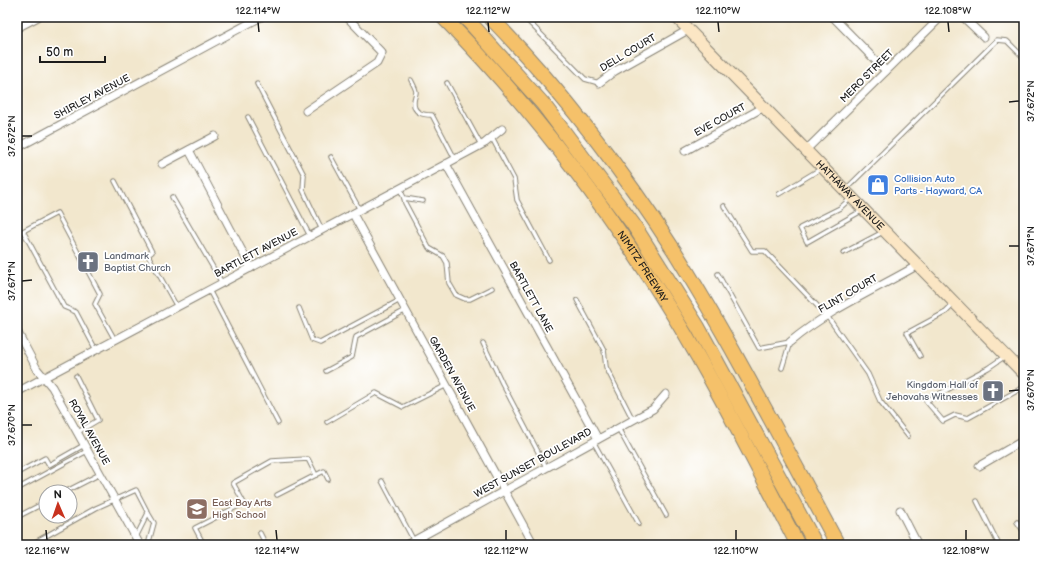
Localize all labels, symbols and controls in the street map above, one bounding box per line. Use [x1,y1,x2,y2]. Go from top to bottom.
text: 122.114°W [236,5,280,17]
text: 122.112°W [466,5,510,17]
text: 122.110°W [696,5,740,17]
text: 122.108°W [925,5,971,17]
street label: DELL COURT [598,32,658,74]
scale bar [40,38,105,64]
text: 50 m [46,45,73,60]
street label: MERO STREET [838,47,896,105]
street label: SHIRLEY AVENUE [52,72,132,122]
text: 37.672°N [1025,80,1037,122]
street label: EVE COURT [692,101,748,139]
text: 37.672°N [6,115,18,157]
street label: HATHAWAY AVENUE [813,158,887,233]
shop icon: Collision Auto Parts - Hayward, CA [865,172,891,198]
place label: Collision Auto Parts - Hayward, CA [894,173,983,197]
street label: BARTLETT AVENUE [212,226,300,280]
text: 37.671°N [1025,226,1037,266]
street label: NIMITZ FREEWAY [615,229,670,305]
church icon: Landmark Baptist Church [75,249,101,275]
place label: Landmark Baptist Church [104,250,171,274]
street label: BARTLETT LANE [507,259,556,335]
text: 37.671°N [6,261,18,301]
street label: FLINT COURT [816,272,880,316]
street label: GARDEN AVENUE [426,334,478,414]
text: 37.670°N [1025,369,1037,411]
church icon: Kingdom Hall of Jehovahs Witnesses [980,378,1006,404]
place label: Kingdom Hall of Jehovahs Witnesses [886,379,978,403]
street label: ROYAL AVENUE [66,397,112,467]
text: 37.670°N [6,404,18,446]
street label: WEST SUNSET BOULEVARD [472,426,594,500]
north arrow [38,484,78,524]
text: N [53,488,62,501]
school or university icon: East Bay Arts High School [184,496,210,522]
place label: East Bay Arts High School [212,497,272,521]
text: 122.116°W [25,545,70,557]
text: 122.114°W [255,545,299,557]
text: 122.112°W [484,545,528,557]
text: 122.110°W [714,545,758,557]
text: 122.108°W [943,545,989,557]

